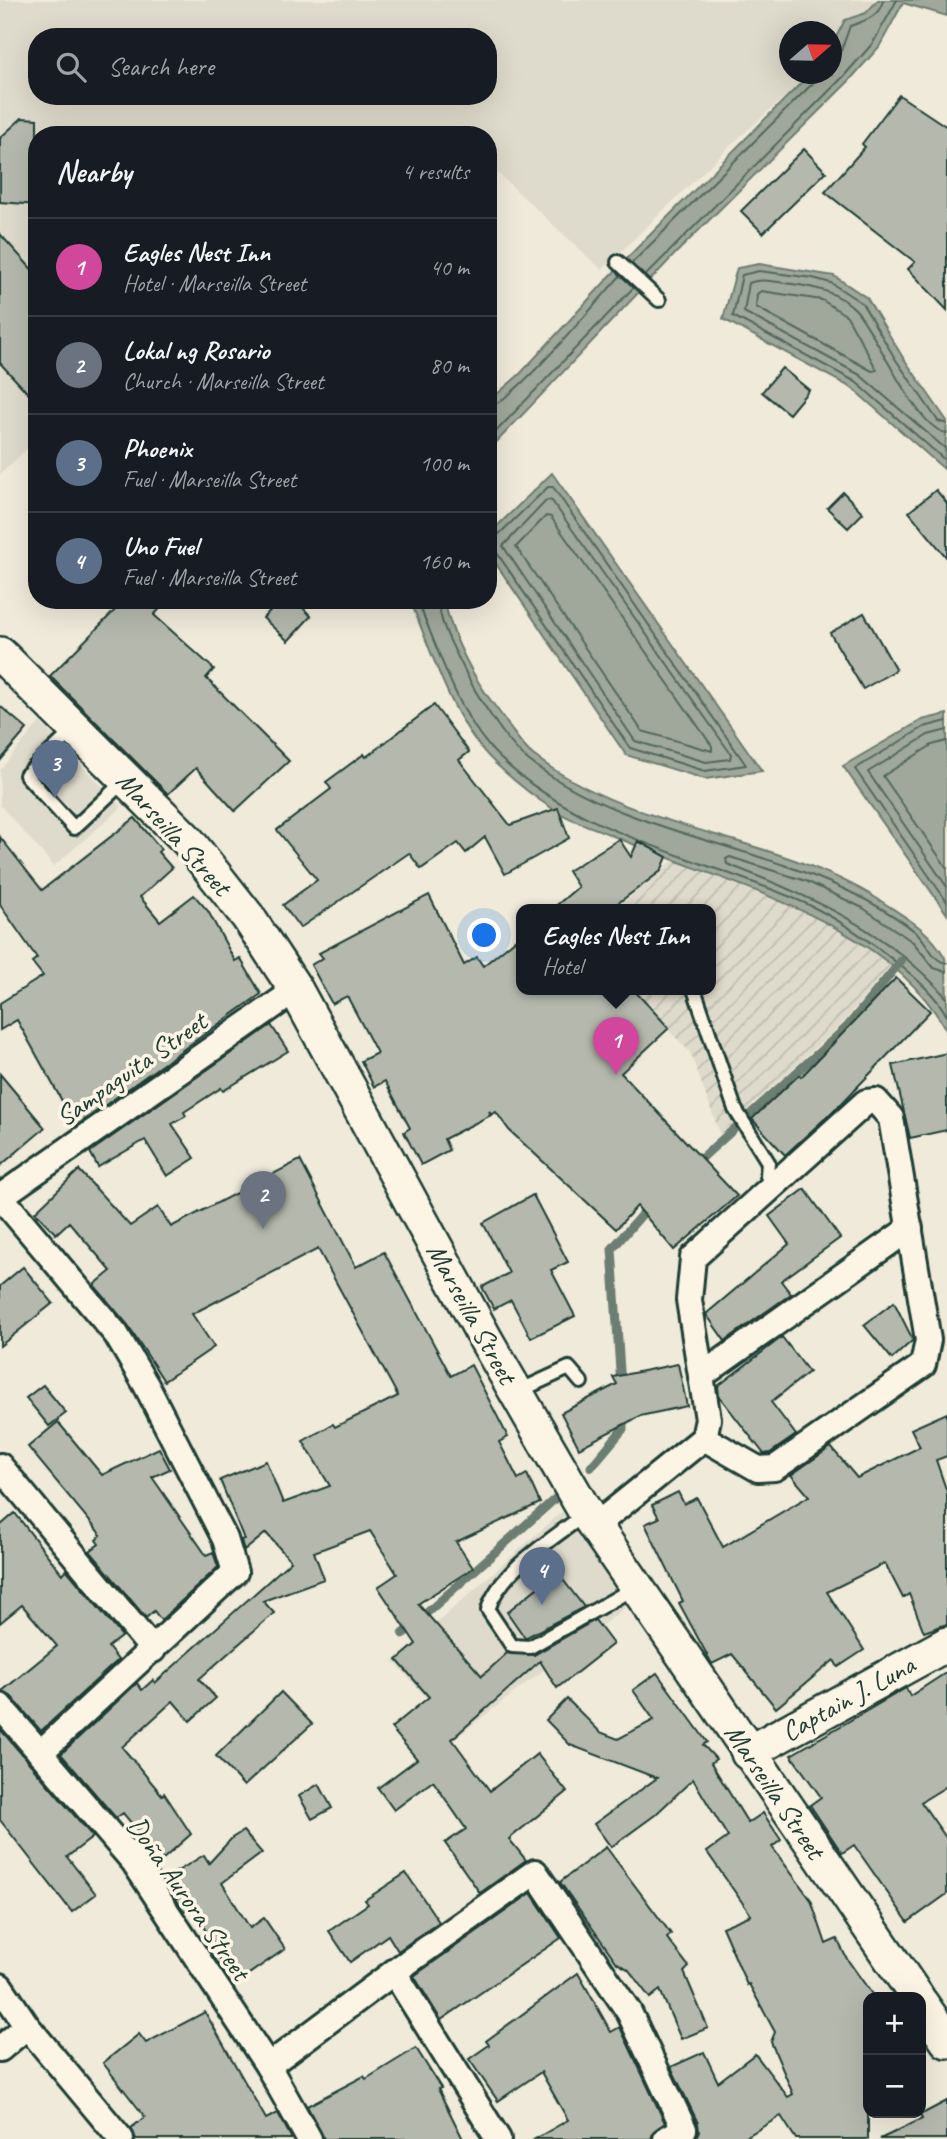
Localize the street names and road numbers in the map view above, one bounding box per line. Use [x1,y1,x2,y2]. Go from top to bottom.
street label: Marseilla Street [109,764,241,904]
street label: Sampaguita Street [49,1003,215,1134]
street label: Marseilla Street [419,1237,526,1392]
street label: Captain J. Luna [775,1646,922,1749]
street label: Marseilla Street [717,1717,834,1867]
street label: Doña Aurora Street [120,1809,260,1989]

